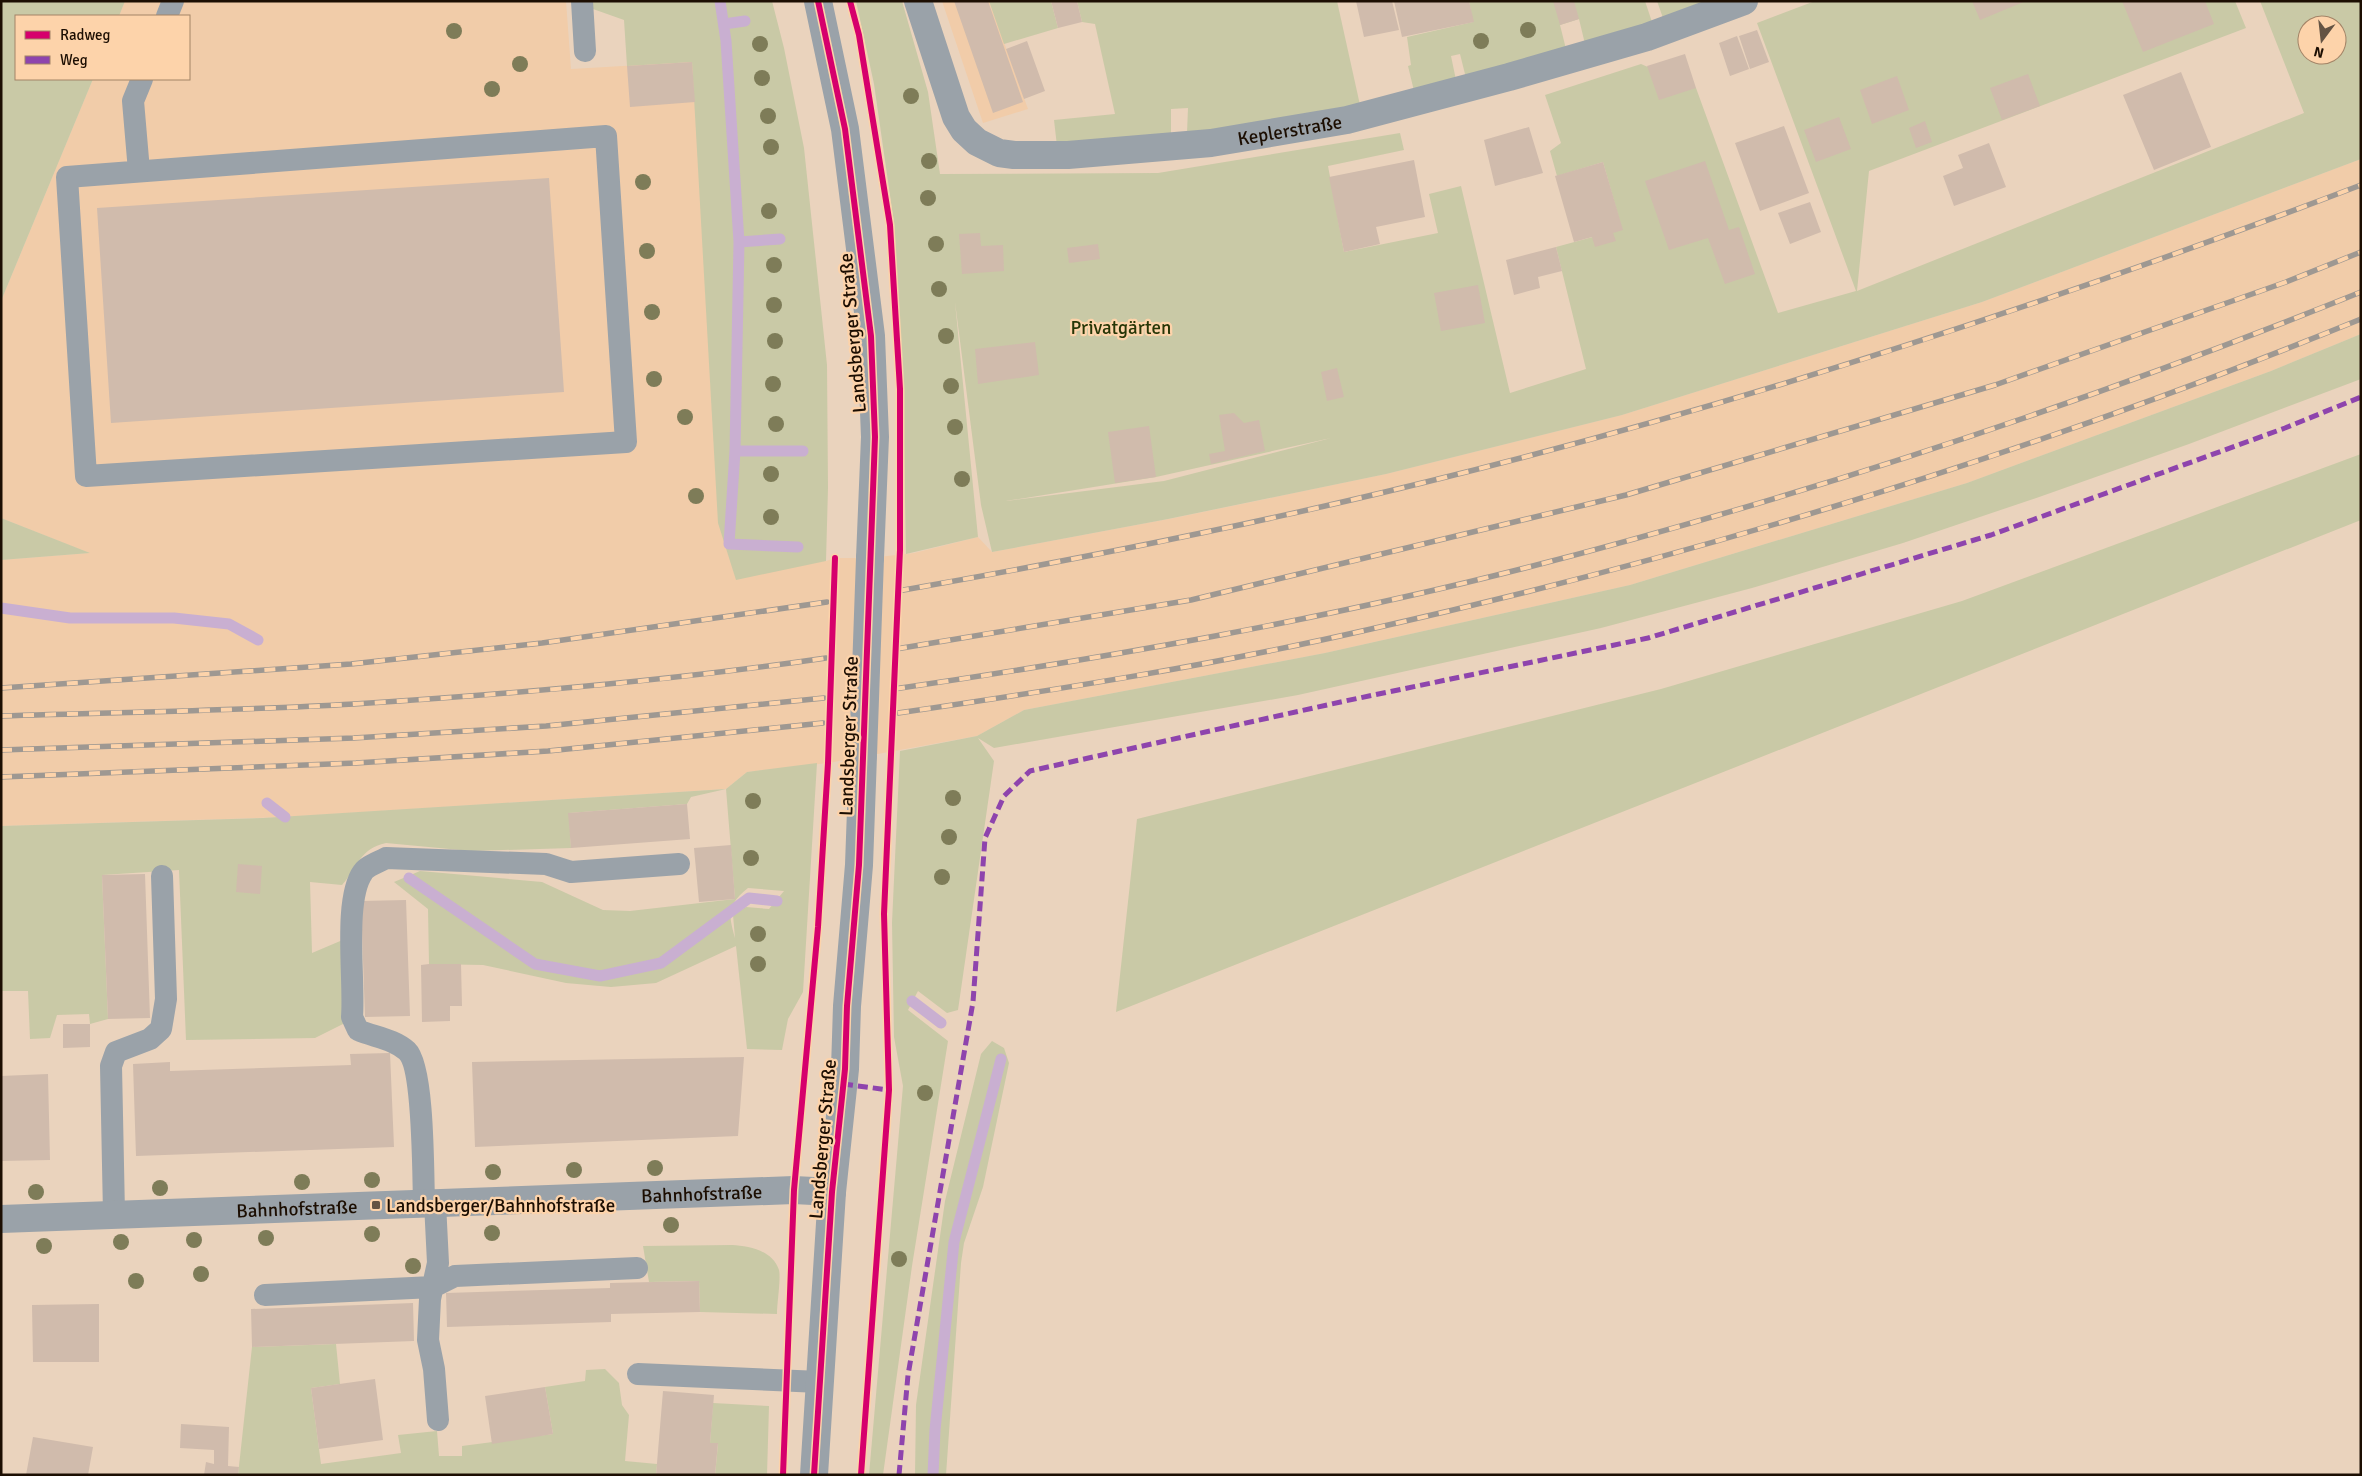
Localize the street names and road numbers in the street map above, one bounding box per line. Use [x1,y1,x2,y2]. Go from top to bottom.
street label: Keplerstraße [1236,110,1344,151]
street label: Landsberger Straße [834,252,872,414]
street label: Landsberger Straße [834,656,864,817]
street label: Landsberger Straße [804,1058,842,1220]
street label: Bahnhofstraße [641,1180,763,1209]
street label: Bahnhofstraße [236,1195,358,1223]

